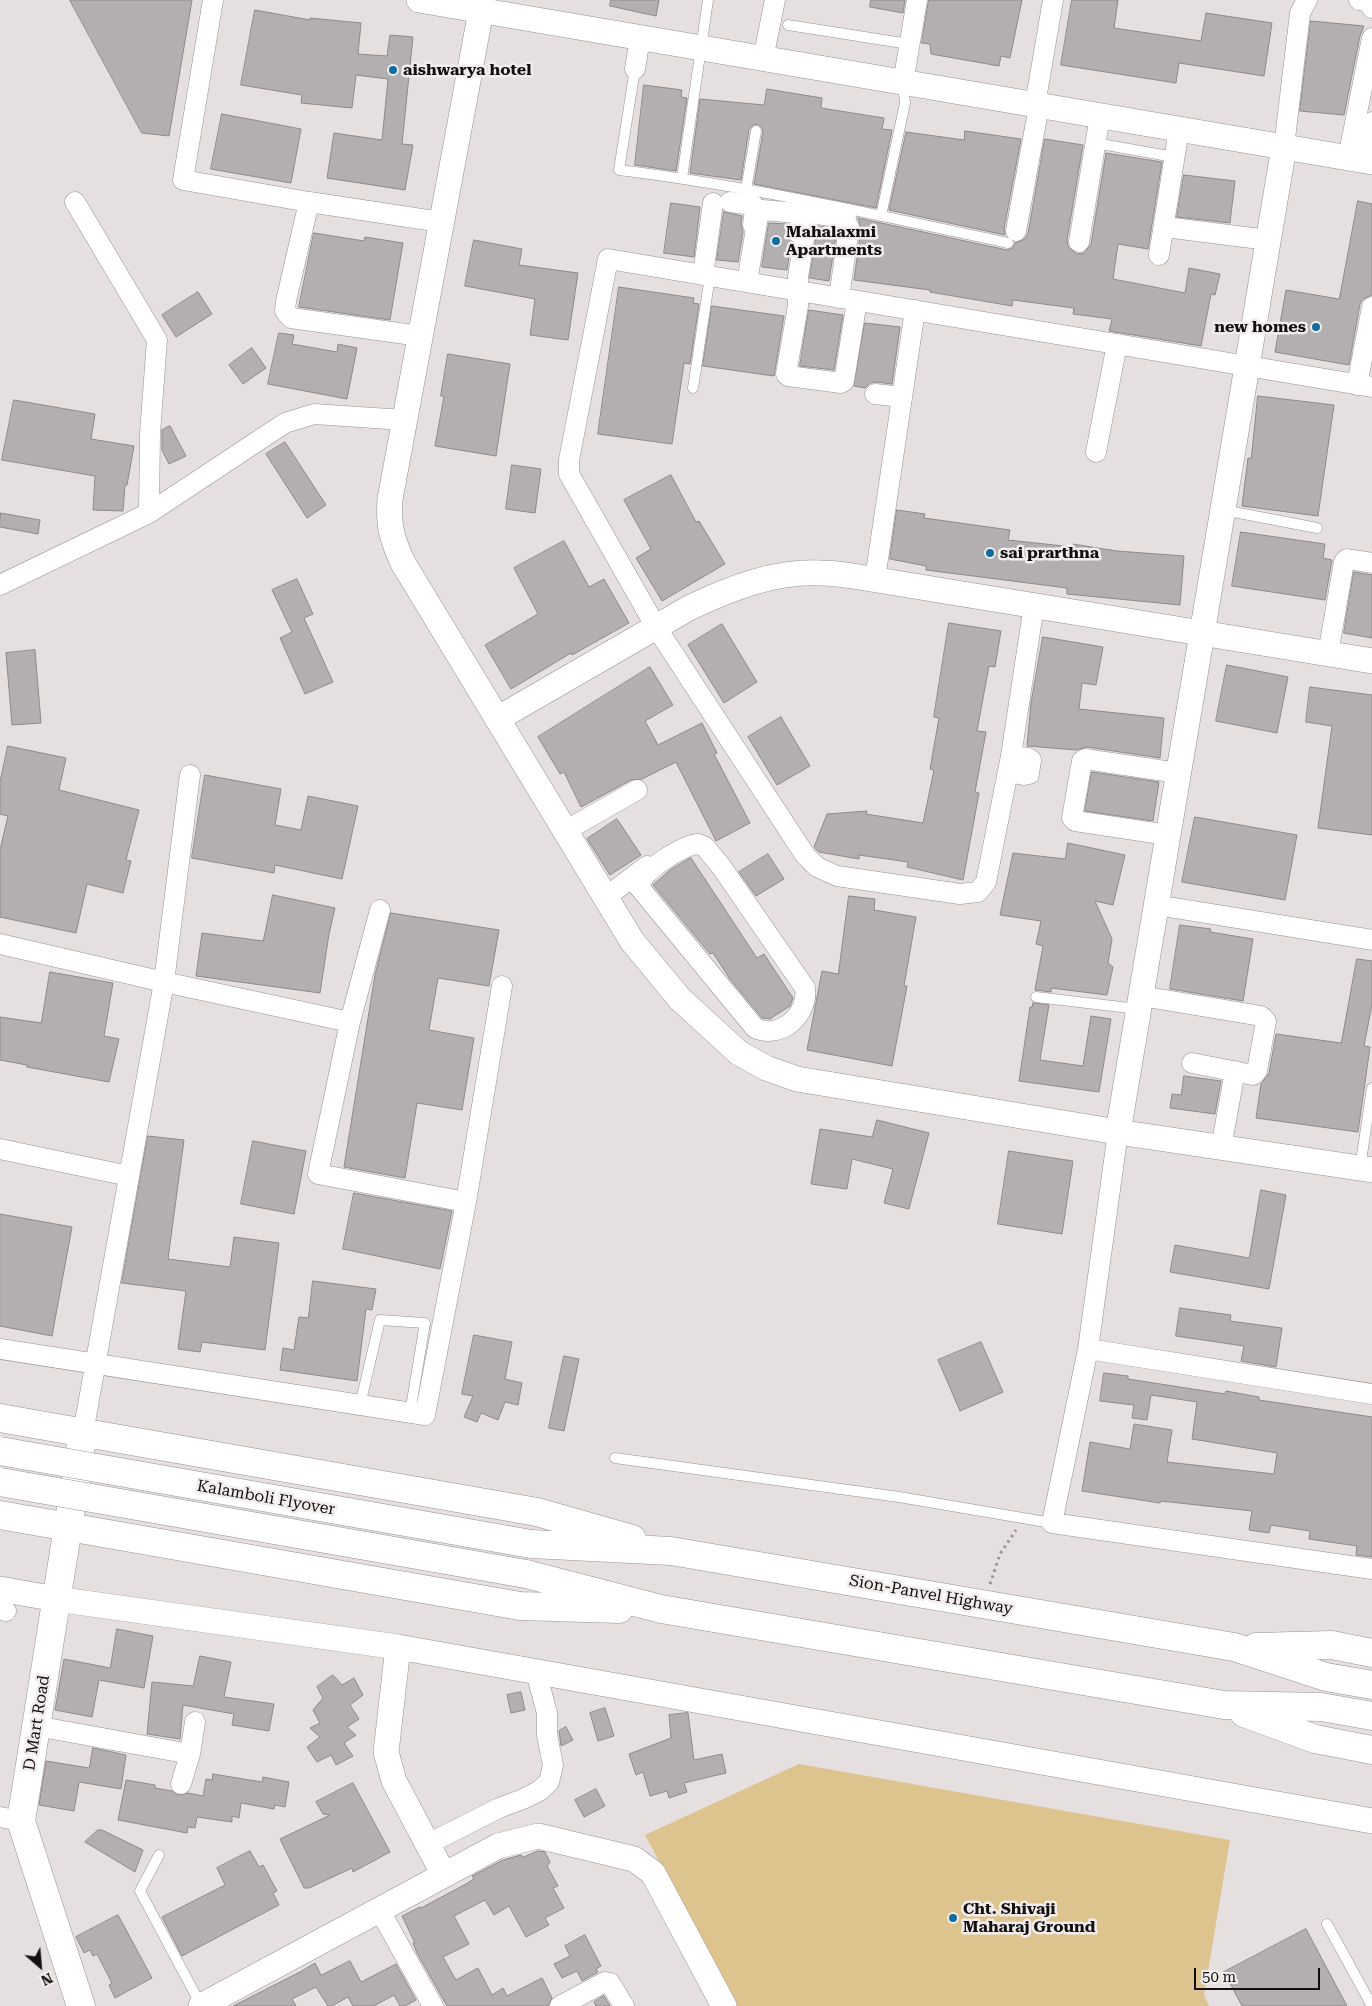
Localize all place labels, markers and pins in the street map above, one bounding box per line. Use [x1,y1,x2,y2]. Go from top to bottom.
place label: aishwarya hotel [403,60,531,80]
marker: aishwarya hotel [387,64,399,76]
place label: Mahalaxmi Apartments [786,222,882,260]
marker: Mahalaxmi Apartments [770,235,782,247]
place label: new homes [1214,317,1306,337]
marker: new homes [1310,321,1322,333]
place label: sai prarthna [1000,543,1099,563]
marker: sai prarthna [984,547,996,559]
place label: Cht. Shivaji Maharaj Ground [963,1899,1095,1937]
marker: Cht. Shivaji Maharaj Ground [947,1912,959,1924]

